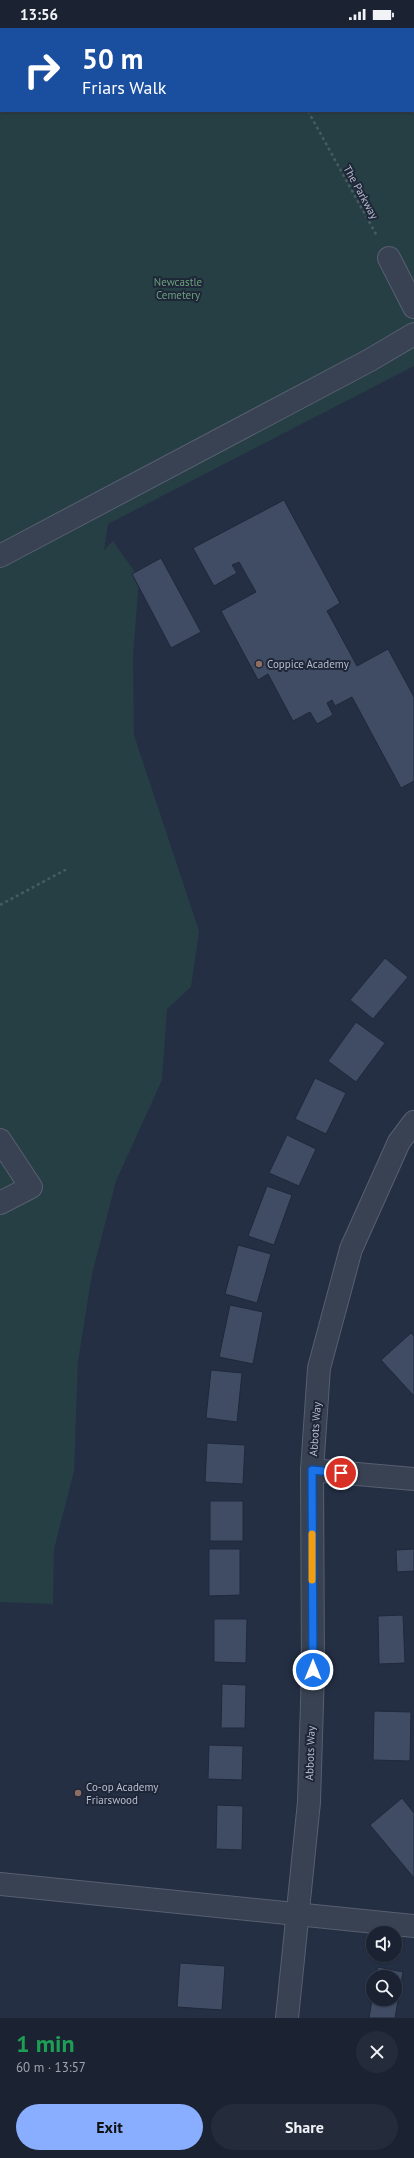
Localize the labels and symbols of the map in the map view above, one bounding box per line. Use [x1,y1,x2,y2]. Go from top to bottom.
street label: The Parkway [340,163,382,222]
park label: Newcastle Cemetery [154,275,203,302]
place label: Coppice Academy [267,657,350,671]
marker: Coppice Academy [254,659,264,669]
street label: Abbots Way [306,1400,324,1457]
pin [324,1456,358,1490]
position arrow [292,1649,334,1691]
street label: Abbots Way [302,1725,318,1781]
place label: Co-op Academy Friarswood [86,1780,159,1807]
marker: Co-op Academy Friarswood [73,1788,83,1798]

